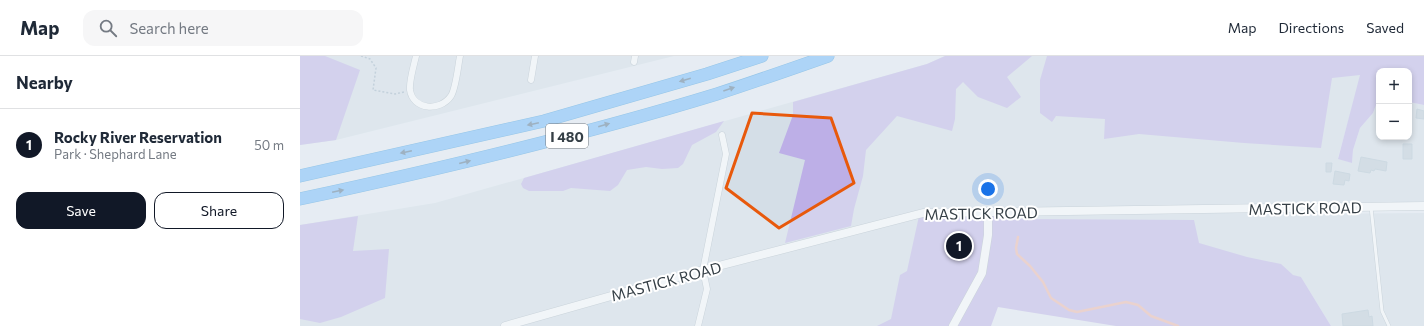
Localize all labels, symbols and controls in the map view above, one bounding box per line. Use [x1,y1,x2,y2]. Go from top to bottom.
search box [83,10,363,46]
text: Map [20,16,59,39]
icon: search [97,17,119,39]
text: Search here [129,19,209,37]
text: Map [1228,19,1257,36]
text: Directions [1279,19,1344,36]
text: Saved [1366,19,1404,36]
map controls [1376,68,1412,140]
button: + [1376,68,1412,104]
text: Nearby [16,72,73,93]
one-way arrow [678,77,690,83]
one-way arrow [723,86,735,92]
button: − [1376,104,1412,140]
one-way arrow [527,121,539,127]
one-way arrow [598,122,610,128]
road number: I 480 [546,124,588,148]
text: Rocky River Reservation [54,128,222,146]
text: 1 [26,137,32,153]
text: 50 m [254,137,284,153]
text: Park · Shephard Lane [54,146,177,162]
one-way arrow [400,149,412,155]
one-way arrow [459,158,471,164]
your location [978,179,998,199]
one-way arrow [332,187,344,193]
button: Save [16,192,146,229]
button: Share [154,192,284,229]
street label: MASTICK ROAD [1248,198,1362,218]
street label: MASTICK ROAD [924,203,1038,223]
pin: 1 [946,231,972,261]
street label: MASTICK ROAD [609,258,723,304]

